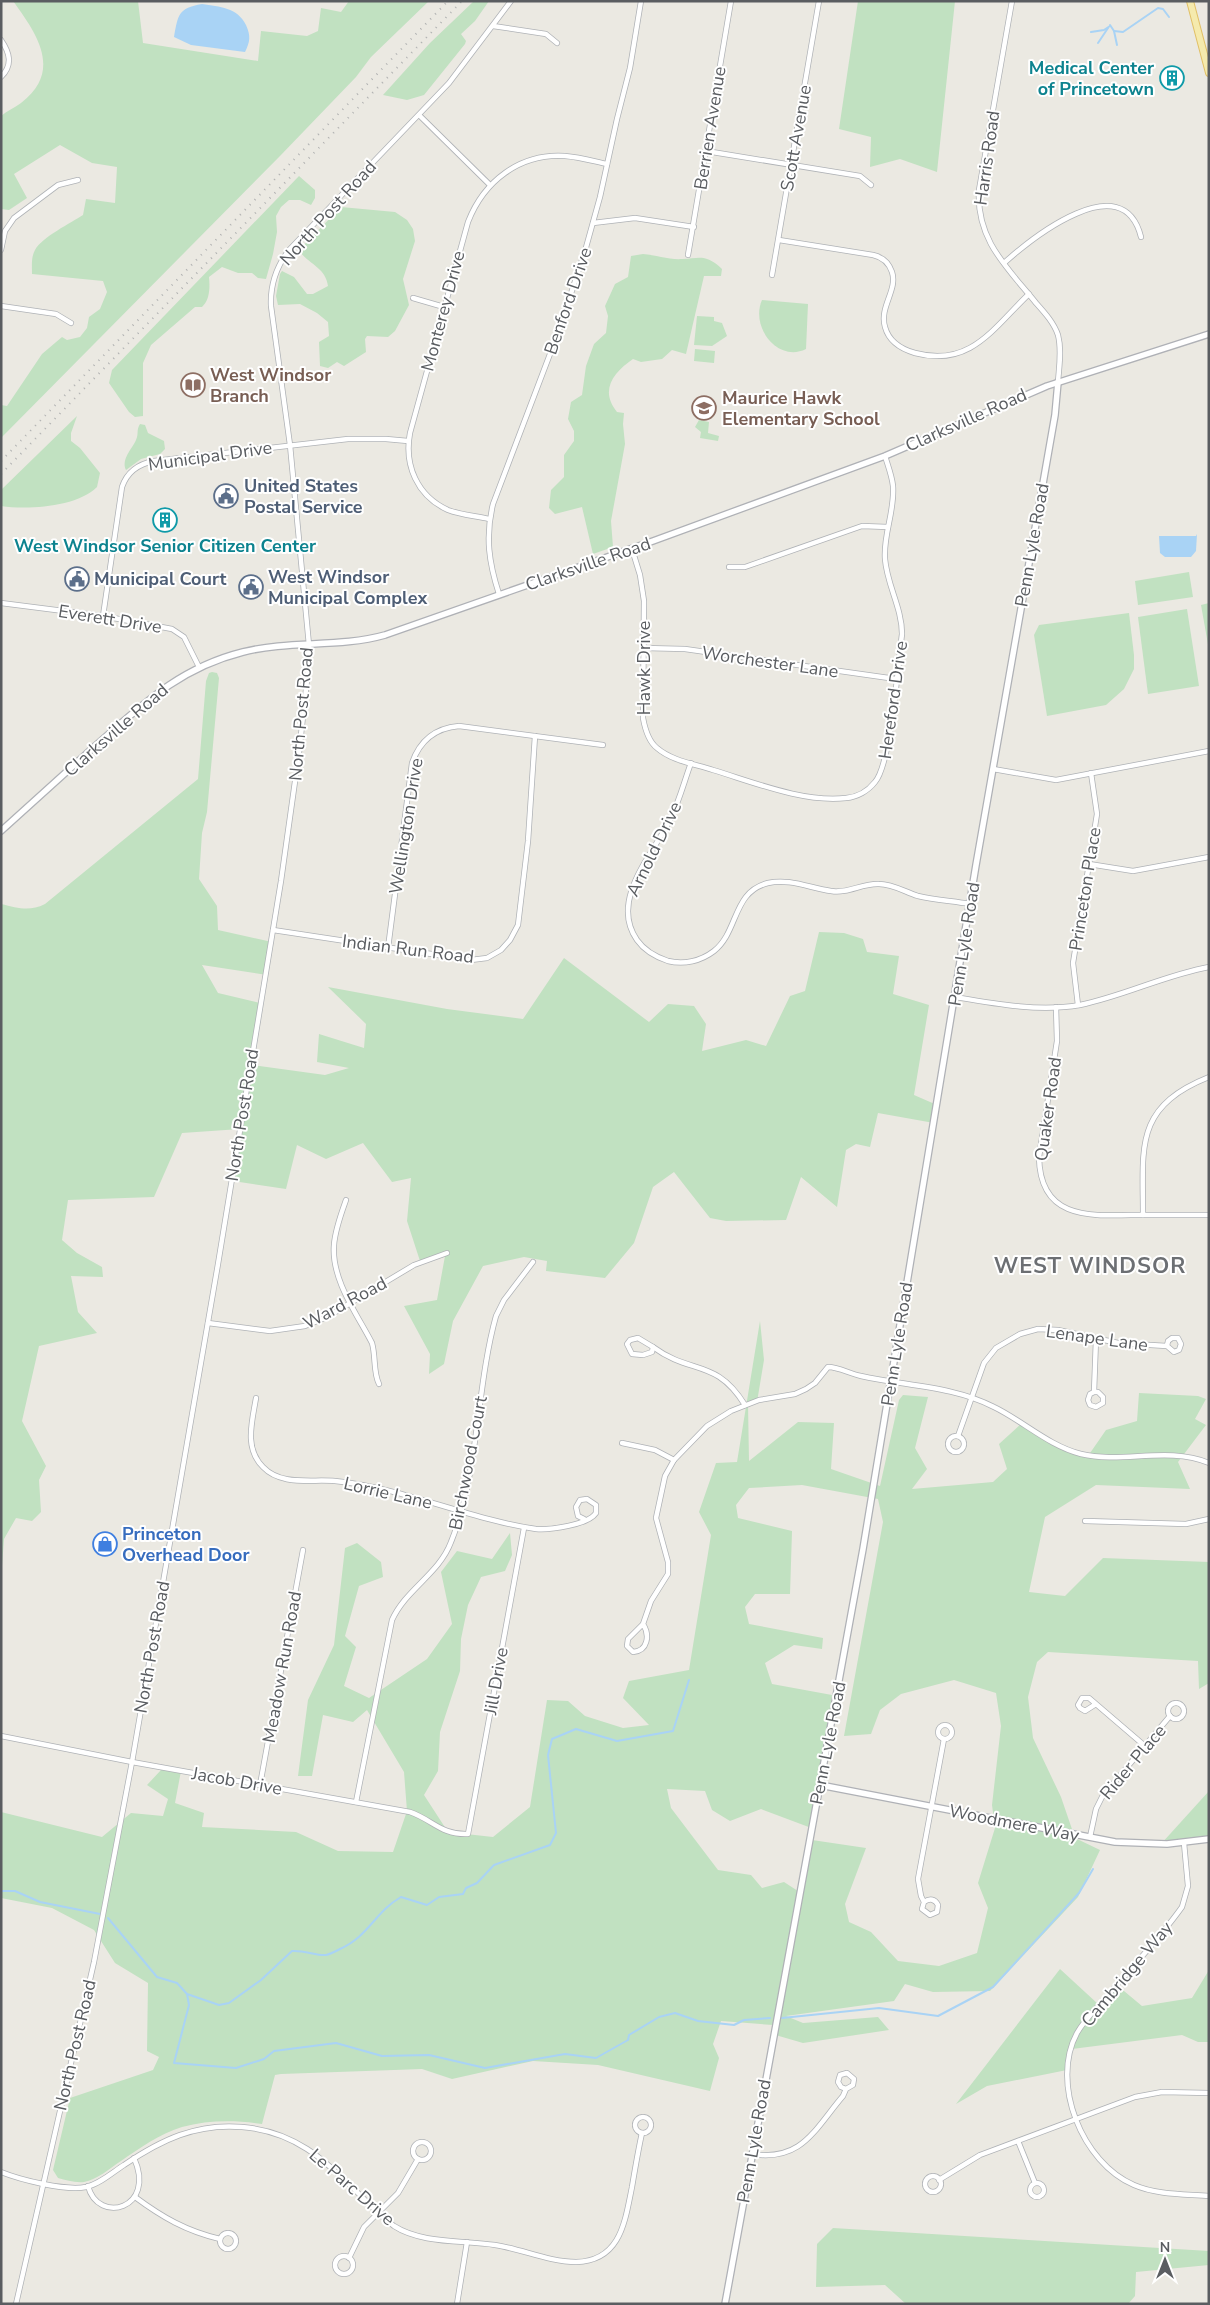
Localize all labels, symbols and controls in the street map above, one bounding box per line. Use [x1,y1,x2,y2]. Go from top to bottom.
place label: Medical Center of Princetown [1029,56,1154,101]
street label: Berrien Avenue [688,65,732,191]
building icon: Medical Center of Princetown [1159,65,1185,91]
street label: Scott Avenue [775,83,817,193]
street label: Harris Road [968,109,1006,207]
street label: North Post Road [274,155,382,271]
street label: Benford Drive [538,244,598,358]
street label: Monterey Drive [415,248,471,374]
place label: West Windsor Branch [210,363,331,408]
library icon: West Windsor Branch [180,372,206,398]
street label: Clarksville Road [901,382,1031,458]
place label: Maurice Hawk Elementary School [722,386,880,431]
school or university icon: Maurice Hawk Elementary School [691,395,717,421]
street label: Municipal Drive [146,435,274,477]
place label: United States Postal Service [244,474,363,519]
street label: Penn Lyle Road [1009,481,1055,609]
public building icon: United States Postal Service [213,483,239,509]
building icon: West Windsor Senior Citizen Center [152,507,178,533]
street label: Clarksville Road [522,531,654,597]
place label: West Windsor Senior Citizen Center [14,534,316,558]
place label: West Windsor Municipal Complex [268,565,427,610]
public building icon: Municipal Court [64,566,90,592]
place label: Municipal Court [94,567,226,591]
public building icon: West Windsor Municipal Complex [238,574,264,600]
street label: Everett Drive [56,599,164,639]
street label: Hawk Drive [632,621,656,715]
street label: Hereford Drive [873,639,913,761]
street label: Worchester Lane [700,641,840,683]
street label: North Post Road [283,646,319,782]
street label: Clarksville Road [59,678,173,782]
street label: Wellington Drive [383,756,429,896]
street label: Arnold Drive [621,798,687,900]
street label: Princeton Place [1063,825,1107,953]
street label: Penn Lyle Road [942,880,986,1008]
street label: Indian Run Road [341,929,475,969]
street label: North Post Road [220,1047,264,1183]
street label: Quaker Road [1029,1055,1067,1163]
district label: WEST WINDSOR [994,1251,1186,1281]
street label: Ward Road [299,1271,391,1335]
street label: Penn Lyle Road [875,1280,919,1408]
street label: Lenape Lane [1044,1319,1150,1357]
street label: Birchwood Court [443,1393,493,1532]
street label: Lorrie Lane [341,1471,435,1515]
place label: Princeton Overhead Door [122,1522,250,1567]
shop icon: Princeton Overhead Door [92,1531,118,1557]
street label: North Post Road [129,1579,175,1715]
street label: Meadow Run Road [257,1589,307,1745]
street label: Jill Drive [478,1645,514,1718]
street label: Penn Lyle Road [804,1679,852,1807]
street label: Rider Place [1094,1719,1172,1805]
street label: Jacob Drive [189,1761,284,1801]
street label: Woodmere Way [947,1799,1082,1848]
street label: Cambridge Way [1076,1916,1179,2032]
street label: North Post Road [48,1977,102,2113]
street label: Penn Lyle Road [731,2077,777,2205]
street label: Le Parc Drive [304,2143,400,2231]
north arrow [1140,2235,1190,2285]
text: N [1160,2238,1170,2257]

